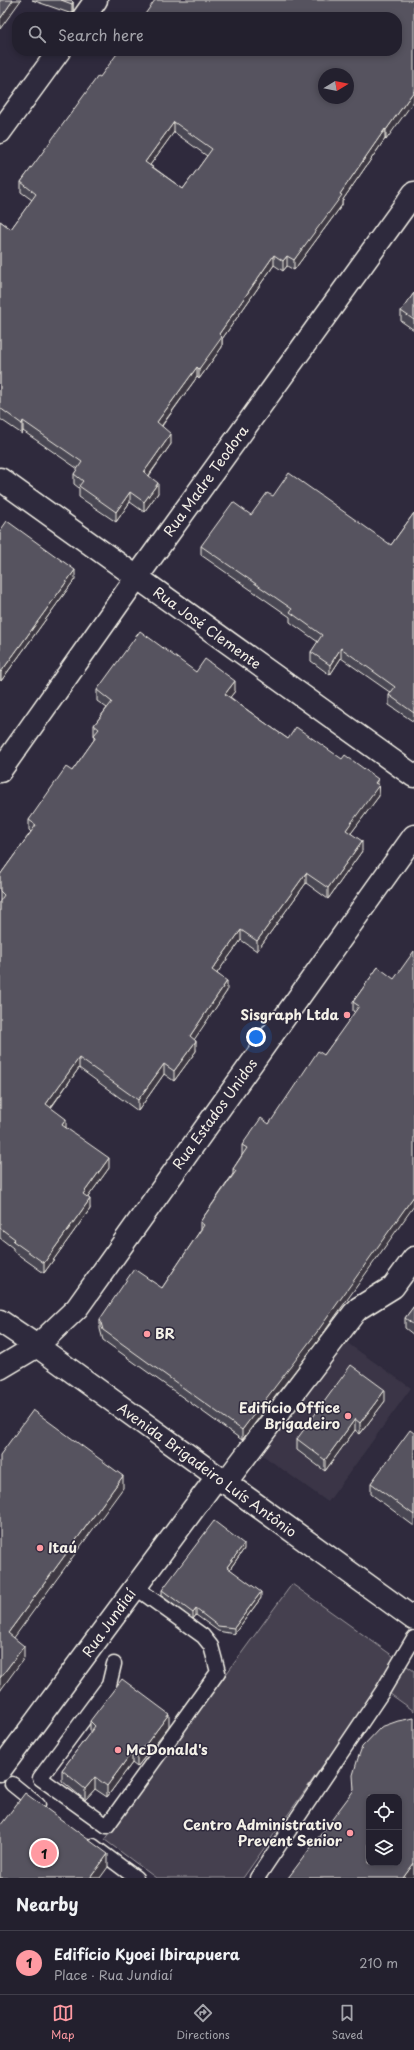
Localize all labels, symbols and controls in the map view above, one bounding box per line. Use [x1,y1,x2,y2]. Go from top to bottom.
search box [12,12,402,56]
icon: search [26,23,48,45]
text: Search here [58,23,144,46]
north arrow [318,68,354,104]
street label: Rua Madre Teodora [158,420,254,541]
street label: Rua José Clemente [149,581,266,674]
place label: Sisgraph Ltda [241,1004,339,1025]
marker: Sisgraph Ltda [342,1010,352,1020]
your location [246,1027,266,1047]
street label: Rua Estados Unidos [167,1054,262,1173]
place label: BR [155,1323,175,1344]
marker: BR [142,1329,152,1339]
street label: Avenida Brigadeiro Luís Antônio [113,1397,301,1542]
place label: Edifício Office Brigadeiro [239,1397,340,1434]
marker: Edifício Office Brigadeiro [343,1411,353,1421]
place label: Itaú [48,1537,77,1558]
marker: Itaú [35,1543,45,1553]
street label: Rua Jundiaí [77,1584,141,1661]
place label: McDonald's [126,1739,208,1760]
marker: McDonald's [113,1745,123,1755]
map controls [366,1794,402,1866]
button: locate [366,1794,402,1830]
place label: Centro Administrativo Prevent Senior [183,1814,343,1851]
marker: Centro Administrativo Prevent Senior [345,1828,355,1838]
button: layers [366,1830,402,1866]
pin: 1 [31,1838,57,1868]
text: Nearby [16,1891,78,1917]
text: Edifício Kyoei Ibirapuera [54,1942,240,1965]
text: 1 [26,1953,32,1972]
text: 210 m [359,1953,398,1972]
text: Place · Rua Jundiaí [54,1965,173,1984]
tab: Map [51,2002,74,2043]
tab: Directions [176,2002,230,2043]
tab: Saved [332,2002,363,2043]

